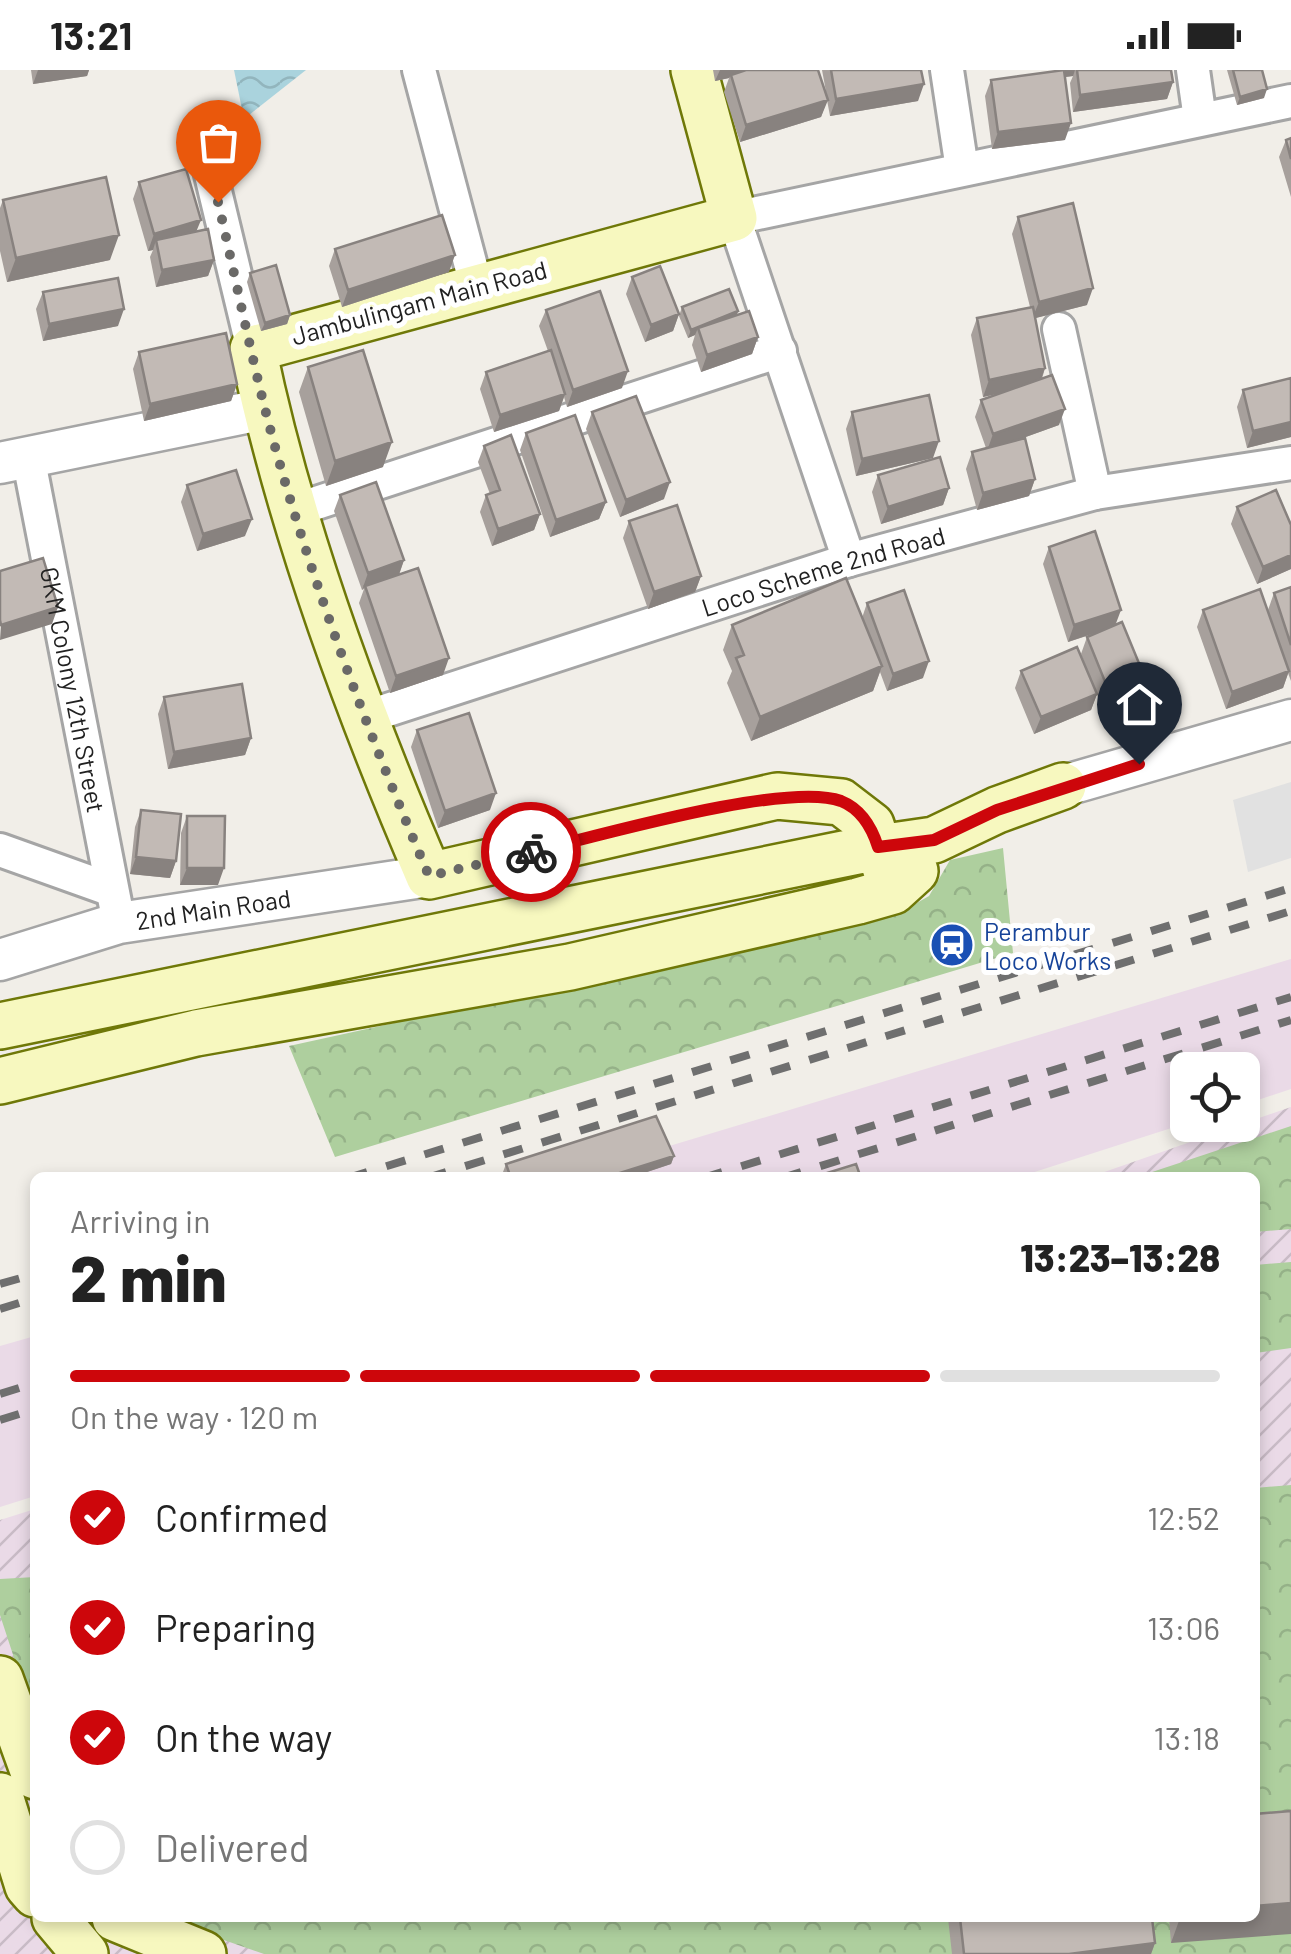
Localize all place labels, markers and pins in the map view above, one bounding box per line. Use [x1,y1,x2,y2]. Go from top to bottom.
pin [176,100,261,203]
pin [1097,662,1182,765]
place label: Perambur Loco Works [984,916,1111,975]
station icon: Perambur Loco Works [929,922,975,968]

